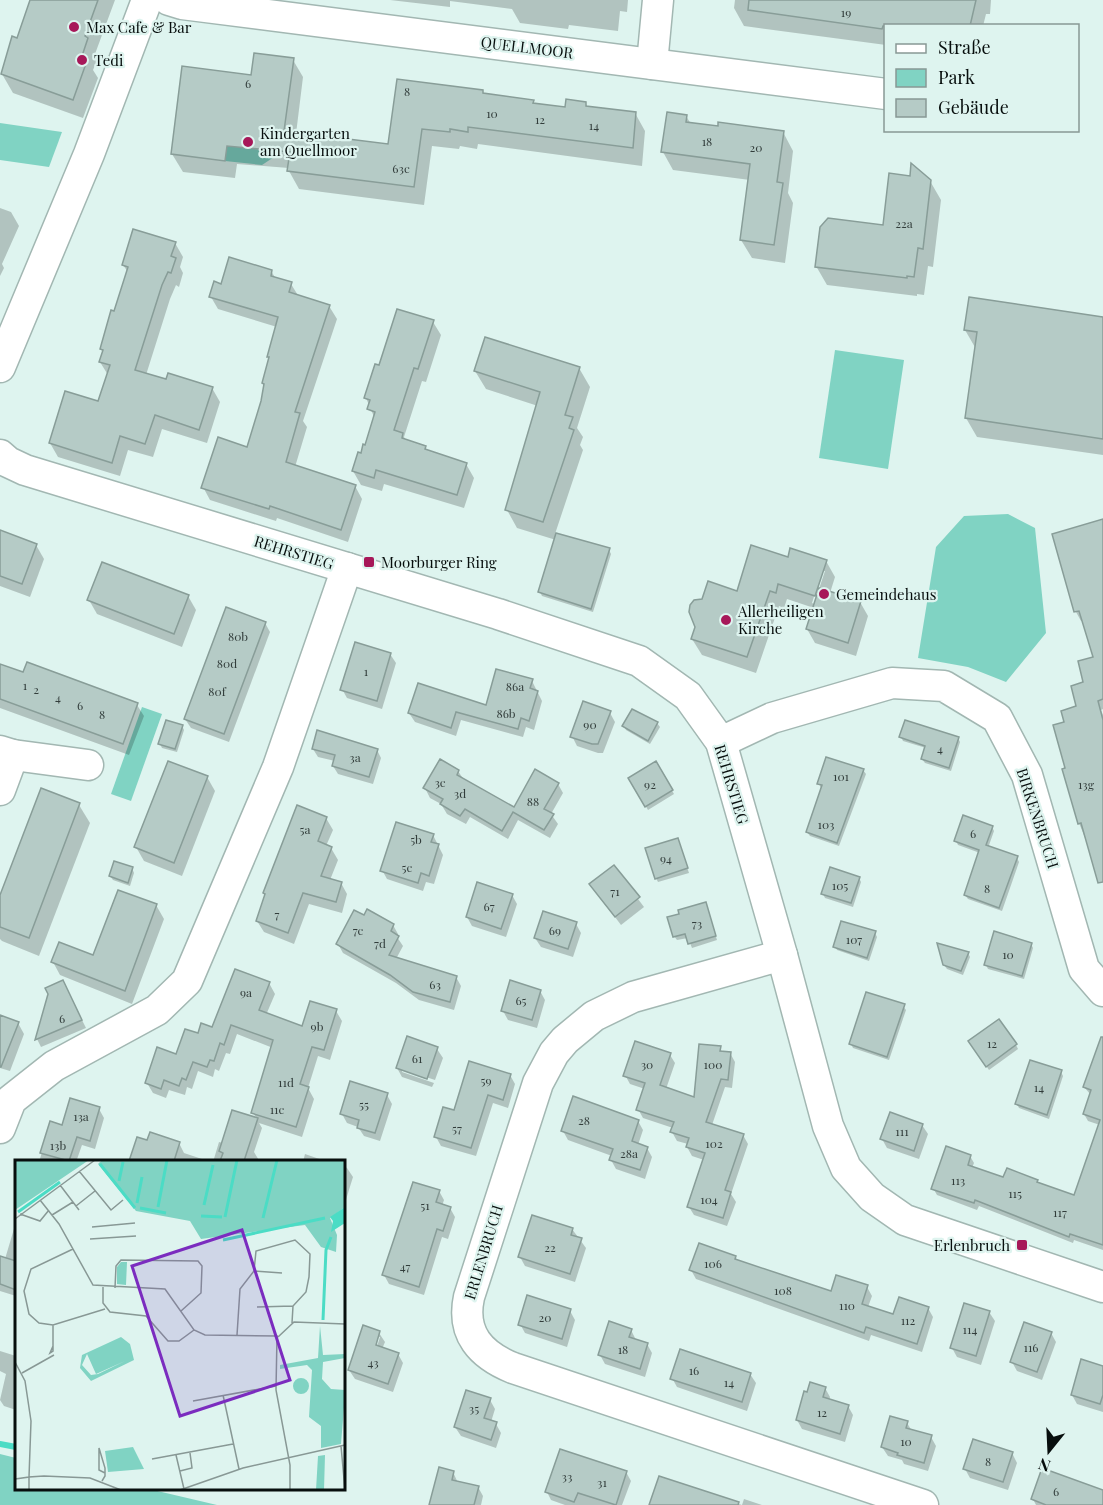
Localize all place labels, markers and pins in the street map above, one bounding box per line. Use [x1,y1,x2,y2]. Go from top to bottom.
place label: Max Cafe & Bar [86,17,192,37]
marker: Max Cafe & Bar [67,20,81,34]
place label: Tedi [94,50,124,70]
marker: Tedi [75,53,89,67]
place label: Kindergarten am Quellmoor [260,123,357,160]
marker: Kindergarten am Quellmoor [241,135,255,149]
place label: Moorburger Ring [381,552,497,572]
marker: Moorburger Ring [362,555,376,569]
place label: Gemeindehaus [836,584,936,604]
marker: Gemeindehaus [817,587,831,601]
place label: Allerheiligen Kirche [737,601,824,638]
marker: Allerheiligen Kirche [719,613,733,627]
place label: Erlenbruch [934,1235,1010,1255]
marker: Erlenbruch [1015,1238,1029,1252]

